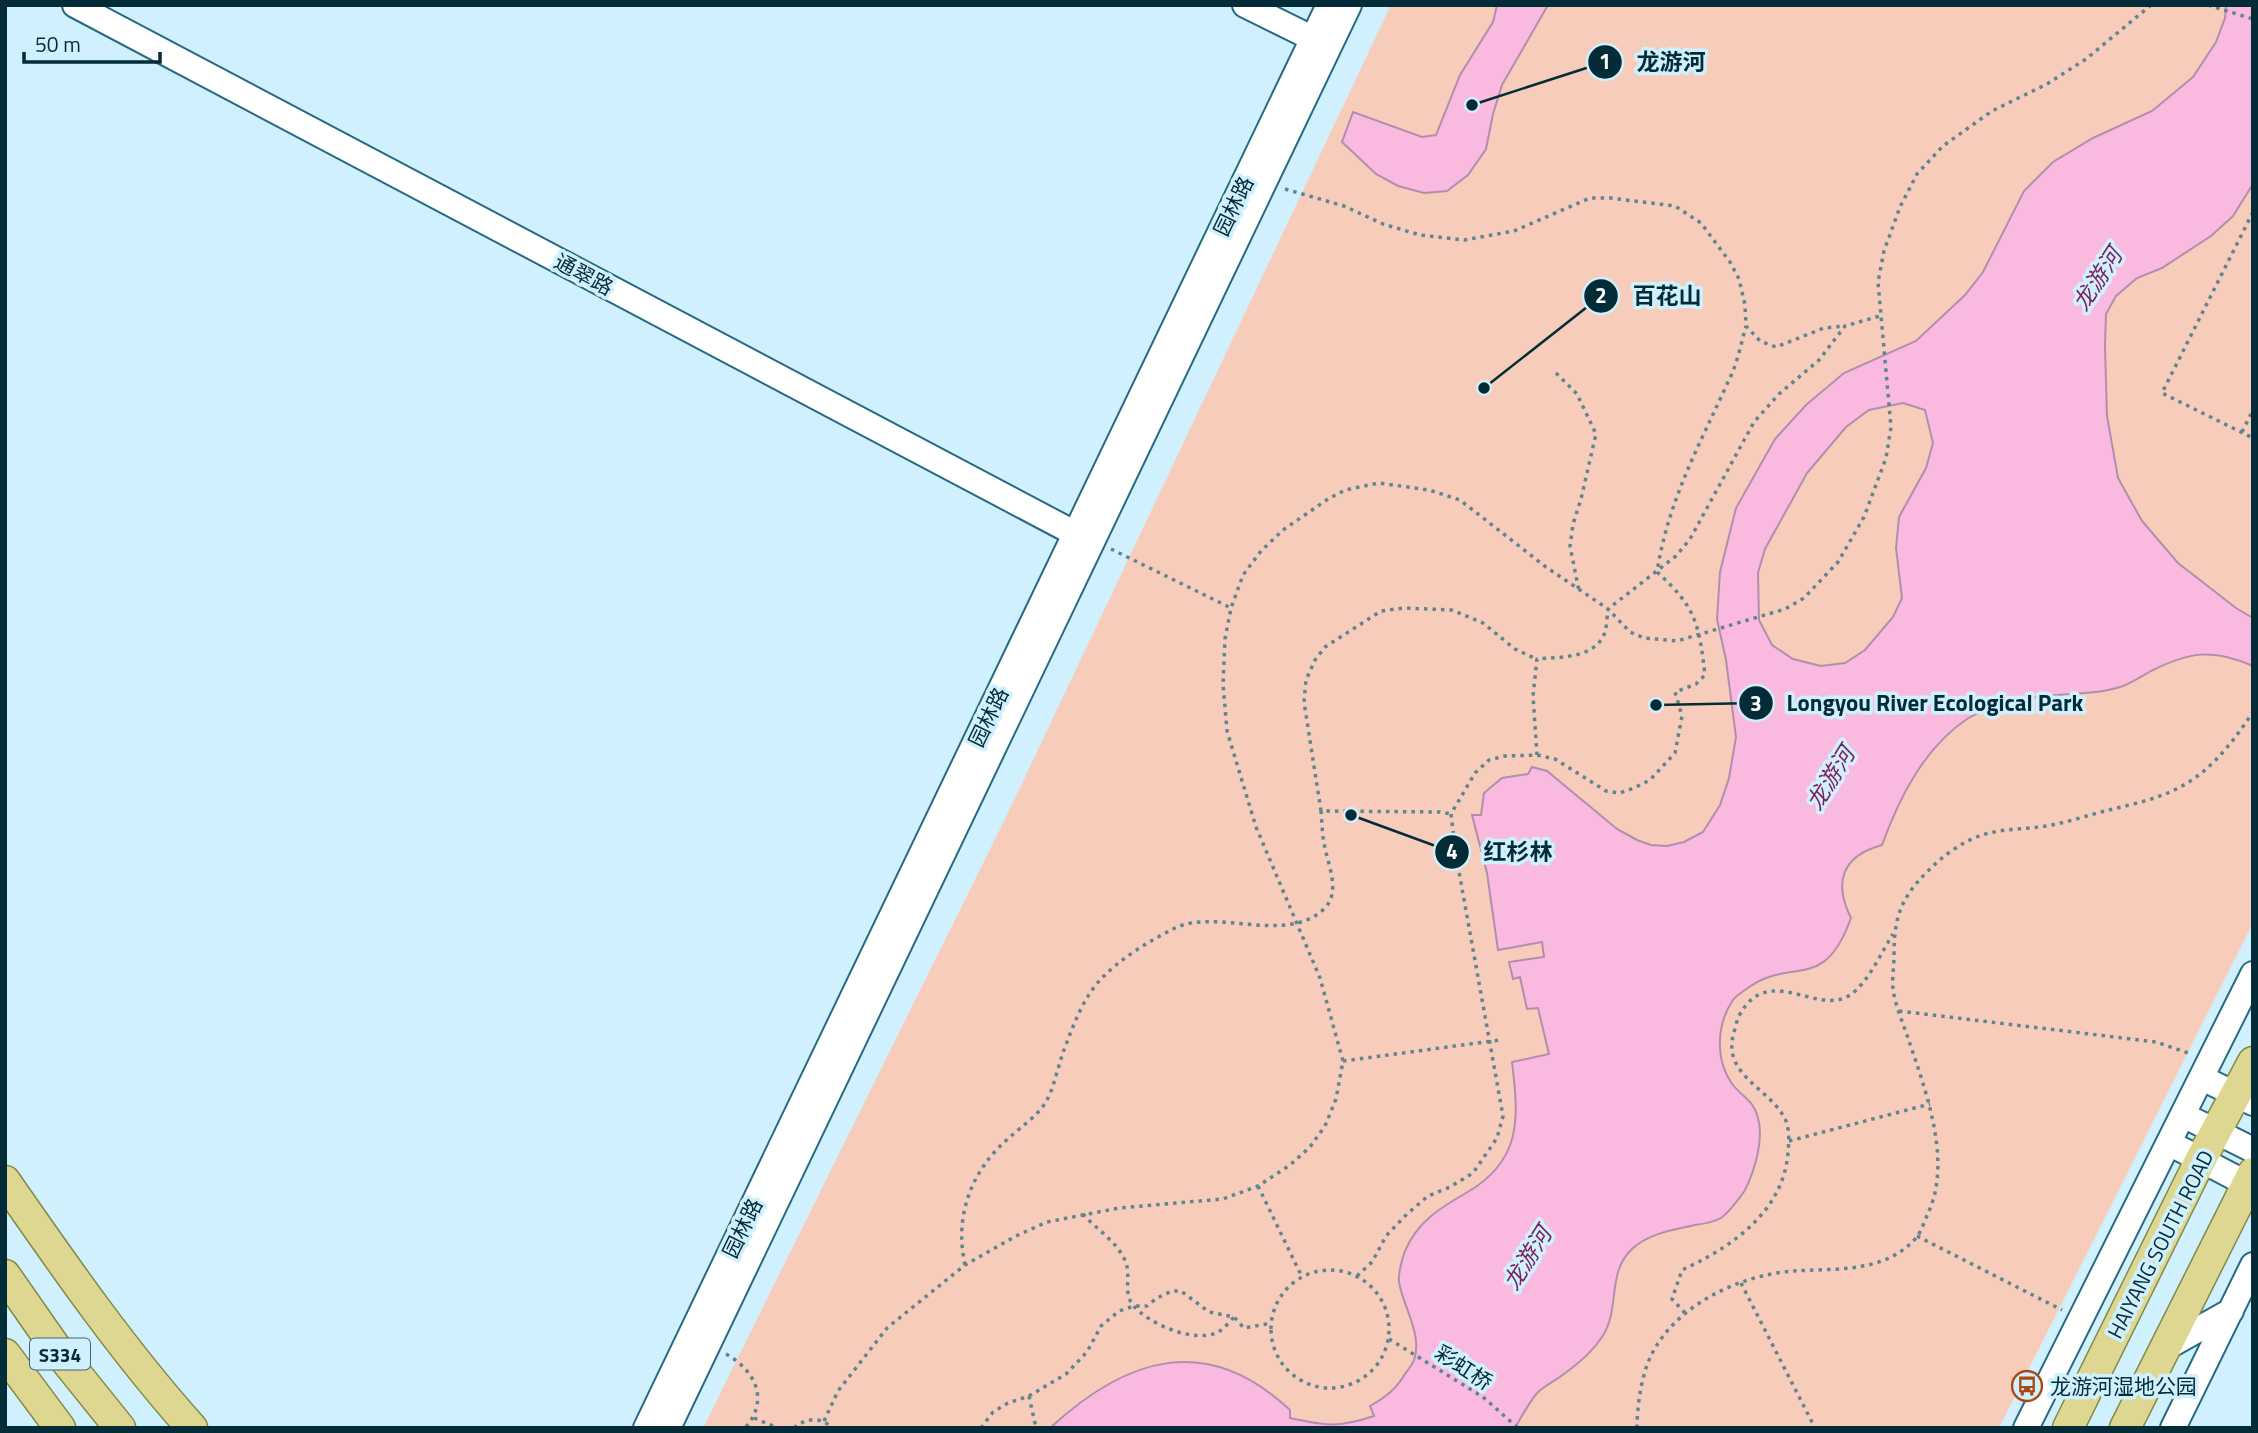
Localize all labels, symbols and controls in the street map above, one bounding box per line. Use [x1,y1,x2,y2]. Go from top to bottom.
scale bar [24,21,161,65]
text: 50 m [35,28,81,60]
callout: 龙游河 [1588,40,1720,84]
text: 龙游河 [1637,44,1706,79]
text: 1 [1599,45,1611,77]
street label: 园林路 [1205,171,1261,241]
water label: 龙游河 [2064,237,2133,317]
street label: 通翠路 [549,245,619,303]
callout: 百花山 [1583,274,1715,318]
text: 百花山 [1633,278,1702,313]
text: 2 [1595,279,1607,311]
callout: Longyou River Ecological Park [1738,681,2098,725]
street label: 园林路 [960,682,1016,752]
text: Longyou River Ecological Park [1787,685,2084,720]
text: 3 [1750,687,1762,719]
water label: 龙游河 [1797,736,1865,817]
callout: 红杉林 [1434,830,1566,874]
text: 红杉林 [1484,834,1553,869]
text: 4 [1446,835,1458,867]
street label: HAIYANG SOUTH ROAD [2099,1144,2221,1344]
street label: 园林路 [714,1193,770,1263]
water label: 龙游河 [1494,1216,1562,1297]
street label: 彩虹桥 [1429,1336,1499,1398]
road number: S334 [30,1338,90,1370]
bus stop icon: 龙游河湿地公园 [2010,1369,2044,1403]
place label: 龙游河湿地公园 [2050,1370,2197,1402]

